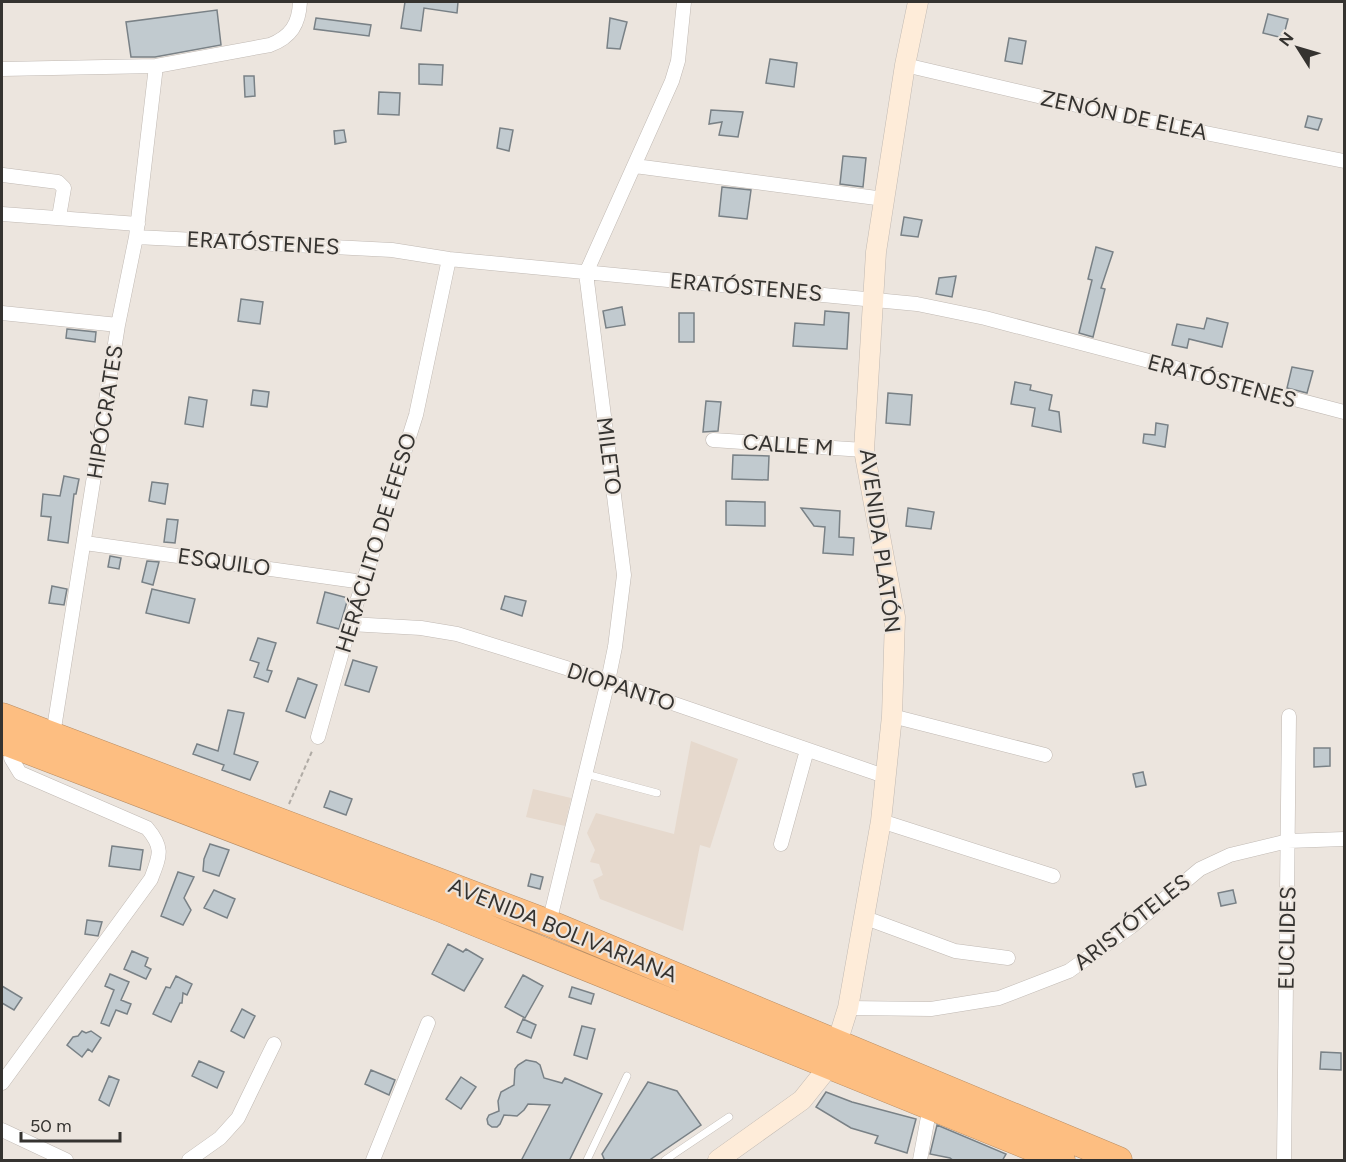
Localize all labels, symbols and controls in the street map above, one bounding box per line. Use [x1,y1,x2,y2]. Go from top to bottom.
north arrow [1268,18,1328,78]
text: N [1275,29,1298,50]
street label: ZENÓN DE ELEA [1038,84,1210,146]
street label: ERATÓSTENES [186,226,340,260]
street label: ERATÓSTENES [669,267,823,307]
street label: HIPÓCRATES [81,343,129,481]
street label: ERATÓSTENES [1145,348,1299,414]
street label: MILETO [591,416,627,496]
street label: CALLE M [742,428,834,462]
street label: HERÁCLITO DE ÉFESO [330,430,422,656]
street label: AVENIDA PLATÓN [854,447,906,635]
street label: ESQUILO [176,542,272,582]
street label: DIOPANTO [564,657,678,717]
street label: ARISTÓTELES [1068,868,1196,976]
street label: AVENIDA BOLIVARIANA [445,872,681,988]
street label: EUCLIDES [1273,886,1301,990]
scale bar [21,1105,120,1143]
text: 50 m [30,1115,72,1137]

